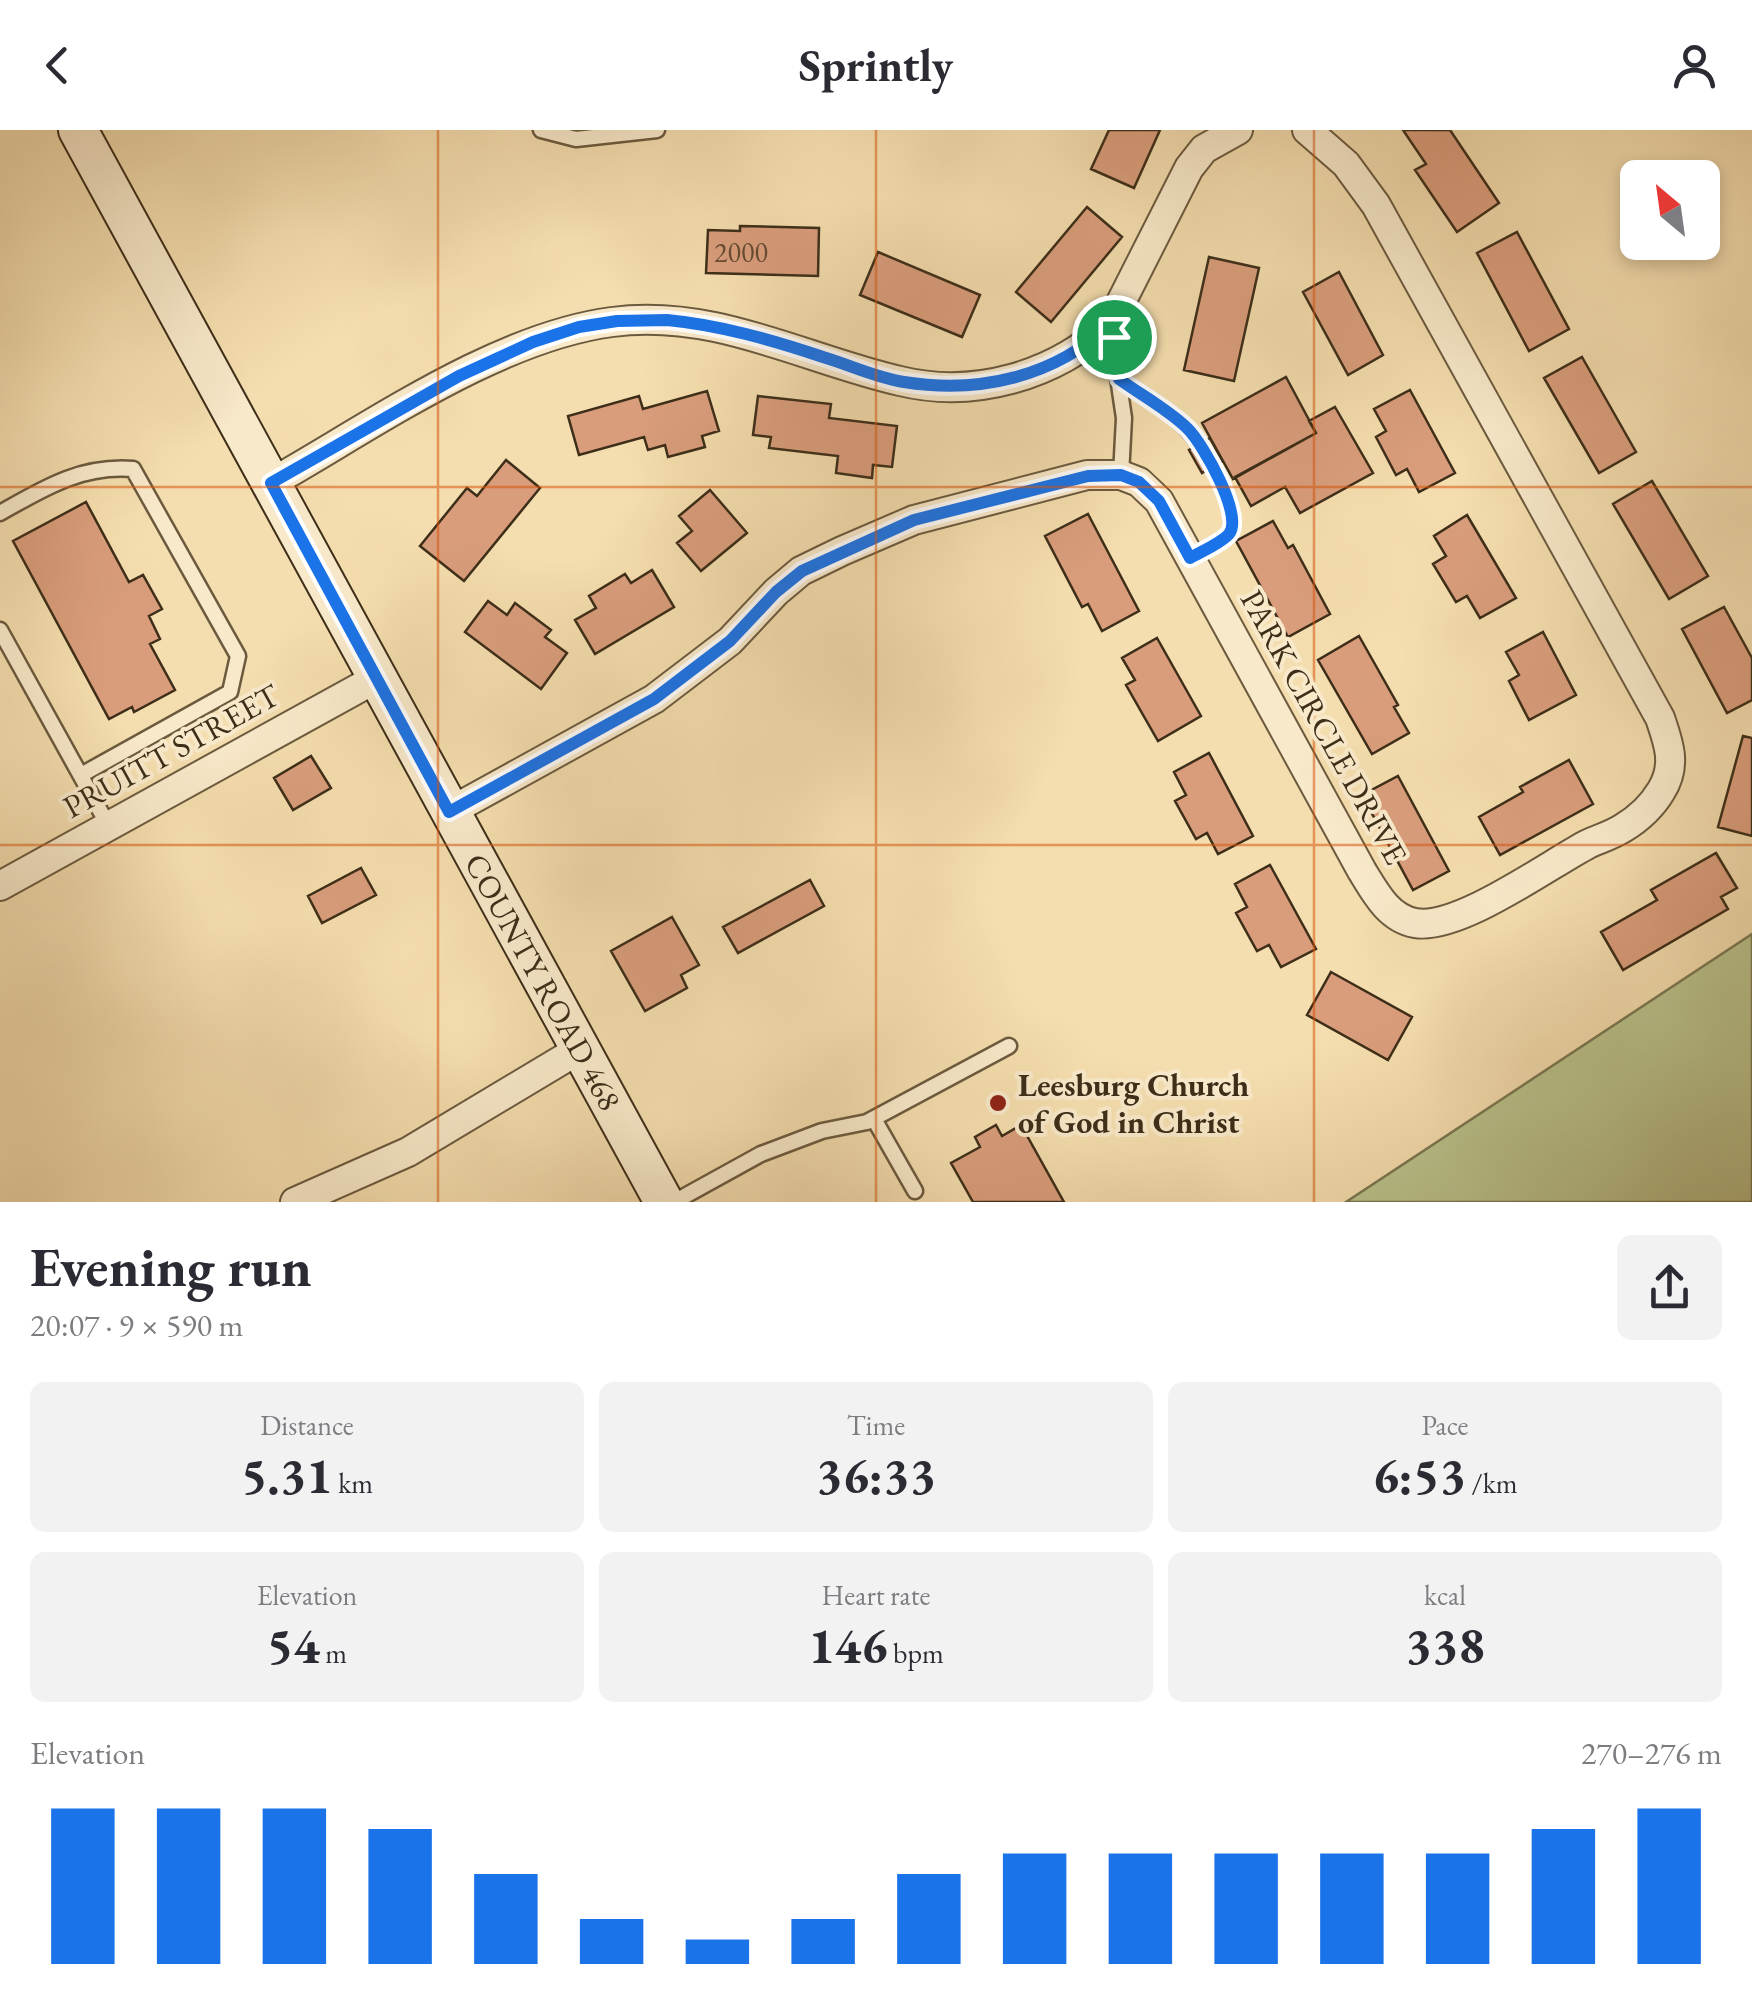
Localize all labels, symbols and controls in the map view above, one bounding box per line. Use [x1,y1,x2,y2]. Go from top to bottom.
text: Sprintly [799,36,953,94]
icon: back [30,38,85,93]
icon: person [1667,38,1722,93]
north arrow [1620,160,1720,260]
map controls [1620,160,1720,260]
house number: 2000 [714,234,768,270]
pin [1072,295,1157,380]
icon: arrive [1087,310,1142,365]
street label: PARK CIRCLE DRIVE [1231,582,1417,872]
street label: PRUITT STREET [55,674,287,828]
street label: COUNTY ROAD 468 [455,846,631,1118]
place label: Leesburg Church of God in Christ [1018,1064,1249,1143]
marker: Leesburg Church of God in Christ [987,1092,1009,1114]
text: Evening run [30,1231,312,1302]
button: share [1617,1235,1722,1340]
text: 20:07 · 9 × 590 m [30,1304,243,1346]
text: Distance [260,1407,354,1443]
text: Time [847,1407,905,1443]
text: Pace [1422,1407,1468,1443]
text: 5.31 [241,1443,333,1508]
text: 36:33 [816,1443,936,1508]
text: 6:53 [1372,1443,1466,1508]
text: km [333,1465,373,1501]
text: /km [1466,1465,1518,1501]
text: Elevation [257,1577,357,1613]
text: Heart rate [822,1577,930,1613]
text: kcal [1424,1577,1466,1613]
text: 54 [267,1613,320,1678]
text: 146 [808,1613,888,1678]
text: 338 [1405,1613,1485,1678]
text: m [320,1635,347,1671]
text: bpm [888,1635,944,1671]
text: Elevation [30,1732,145,1774]
text: 270–276 m [1581,1732,1722,1774]

